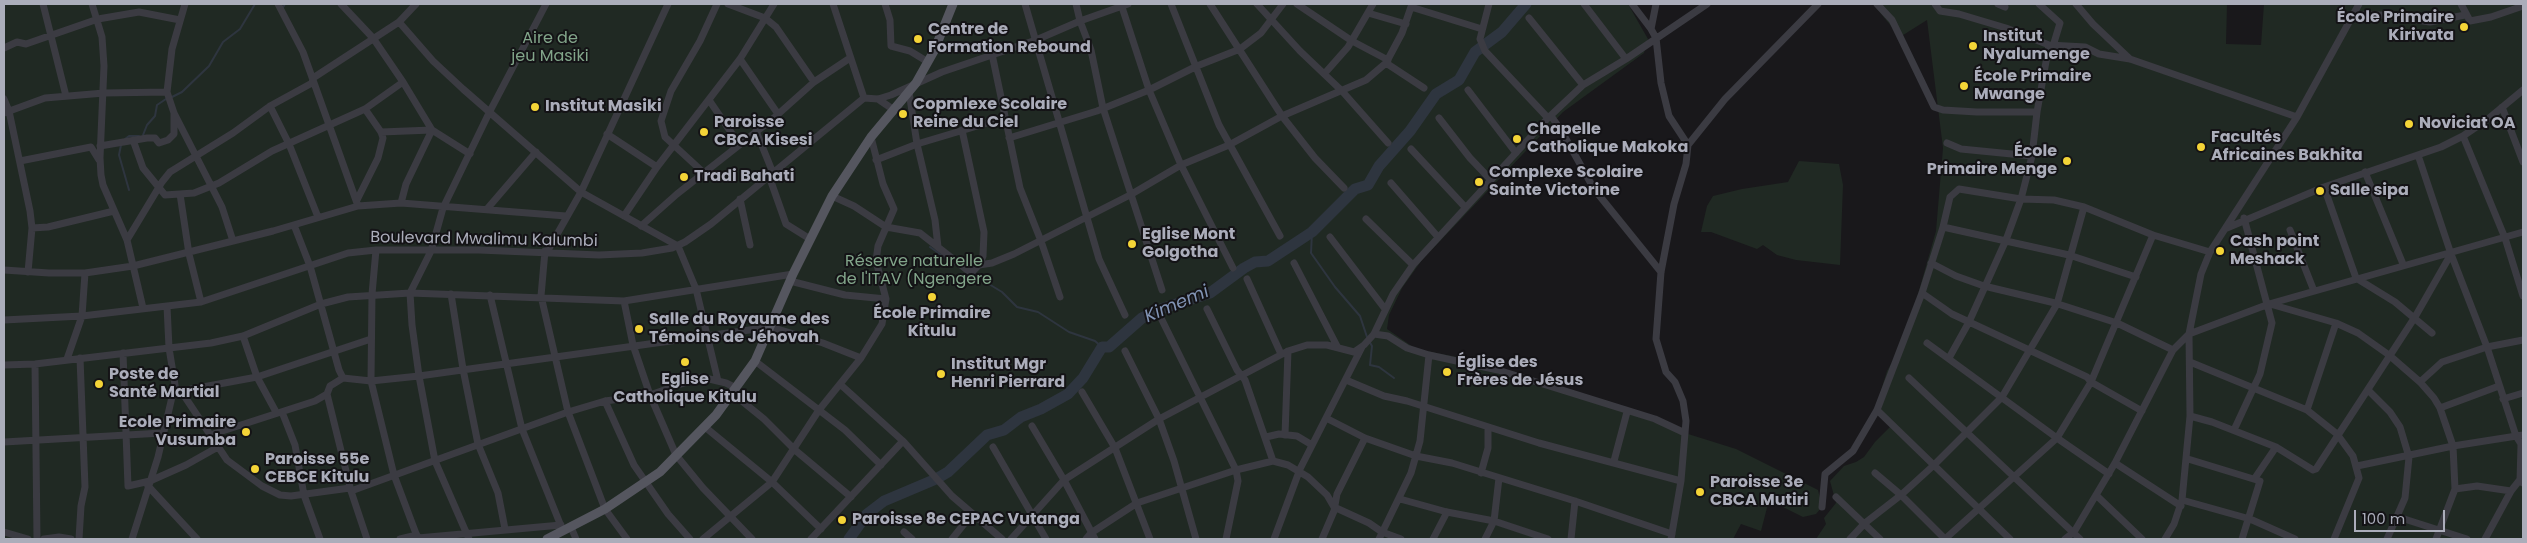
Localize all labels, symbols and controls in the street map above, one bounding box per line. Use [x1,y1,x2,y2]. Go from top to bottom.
place label: École Primaire Kirivata [2337,8,2454,46]
place label: Centre de Formation Rebound [928,20,1091,58]
marker: École Primaire Kirivata [2458,21,2470,33]
place label: Institut Nyalumenge [1983,27,2090,65]
park label: Aire de jeu Masiki [511,29,589,67]
marker: Centre de Formation Rebound [912,33,924,45]
marker: Institut Nyalumenge [1967,40,1979,52]
place label: École Primaire Mwange [1974,67,2091,105]
marker: École Primaire Mwange [1958,80,1970,92]
place label: Copmlexe Scolaire Reine du Ciel [913,95,1067,133]
place label: Institut Masiki [545,97,662,117]
marker: Institut Masiki [529,101,541,113]
marker: Copmlexe Scolaire Reine du Ciel [897,108,909,120]
place label: Paroisse CBCA Kisesi [714,113,812,151]
place label: Noviciat OA [2419,114,2515,134]
marker: Noviciat OA [2403,118,2415,130]
place label: Chapelle Catholique Makoka [1527,120,1688,158]
marker: Paroisse CBCA Kisesi [698,126,710,138]
place label: Facultés Africaines Bakhita [2211,128,2363,166]
marker: Chapelle Catholique Makoka [1511,133,1523,145]
marker: Facultés Africaines Bakhita [2195,141,2207,153]
place label: École Primaire Menge [1927,142,2057,180]
marker: École Primaire Menge [2061,155,2073,167]
place label: Complexe Scolaire Sainte Victorine [1489,163,1643,201]
place label: Tradi Bahati [694,167,794,187]
marker: Tradi Bahati [678,171,690,183]
marker: Complexe Scolaire Sainte Victorine [1473,176,1485,188]
place label: Salle sipa [2330,181,2409,201]
marker: Salle sipa [2314,185,2326,197]
place label: Eglise Mont Golgotha [1142,225,1235,263]
street label: Boulevard Mwalimu Kalumbi [370,228,598,252]
place label: Cash point Meshack [2230,232,2319,270]
marker: Eglise Mont Golgotha [1126,238,1138,250]
marker: Cash point Meshack [2214,245,2226,257]
park label: Réserve naturelle de l'ITAV (Ngengere [836,252,992,290]
water label: Kimemi [1142,282,1212,328]
marker: École Primaire Kitulu [926,291,938,303]
place label: École Primaire Kitulu [873,304,991,342]
place label: Salle du Royaume des Témoins de Jéhovah [649,310,830,348]
marker: Salle du Royaume des Témoins de Jéhovah [633,323,645,335]
place label: Église des Frères de Jésus [1457,353,1583,391]
place label: Institut Mgr Henri Pierrard [951,355,1065,393]
marker: Eglise Catholique Kitulu [679,356,691,368]
place label: Poste de Santé Martial [109,365,219,403]
marker: Église des Frères de Jésus [1441,366,1453,378]
marker: Institut Mgr Henri Pierrard [935,368,947,380]
place label: Eglise Catholique Kitulu [613,370,757,408]
marker: Poste de Santé Martial [93,378,105,390]
place label: Ecole Primaire Vusumba [119,413,236,451]
marker: Ecole Primaire Vusumba [240,426,252,438]
place label: Paroisse 55e CEBCE Kitulu [265,450,369,488]
marker: Paroisse 55e CEBCE Kitulu [249,463,261,475]
place label: Paroisse 3e CBCA Mutiri [1710,473,1808,511]
marker: Paroisse 3e CBCA Mutiri [1694,486,1706,498]
scale bar [2357,500,2448,532]
text: 100 m [2362,508,2405,529]
place label: Paroisse 8e CEPAC Vutanga [852,510,1080,530]
marker: Paroisse 8e CEPAC Vutanga [836,514,848,526]

